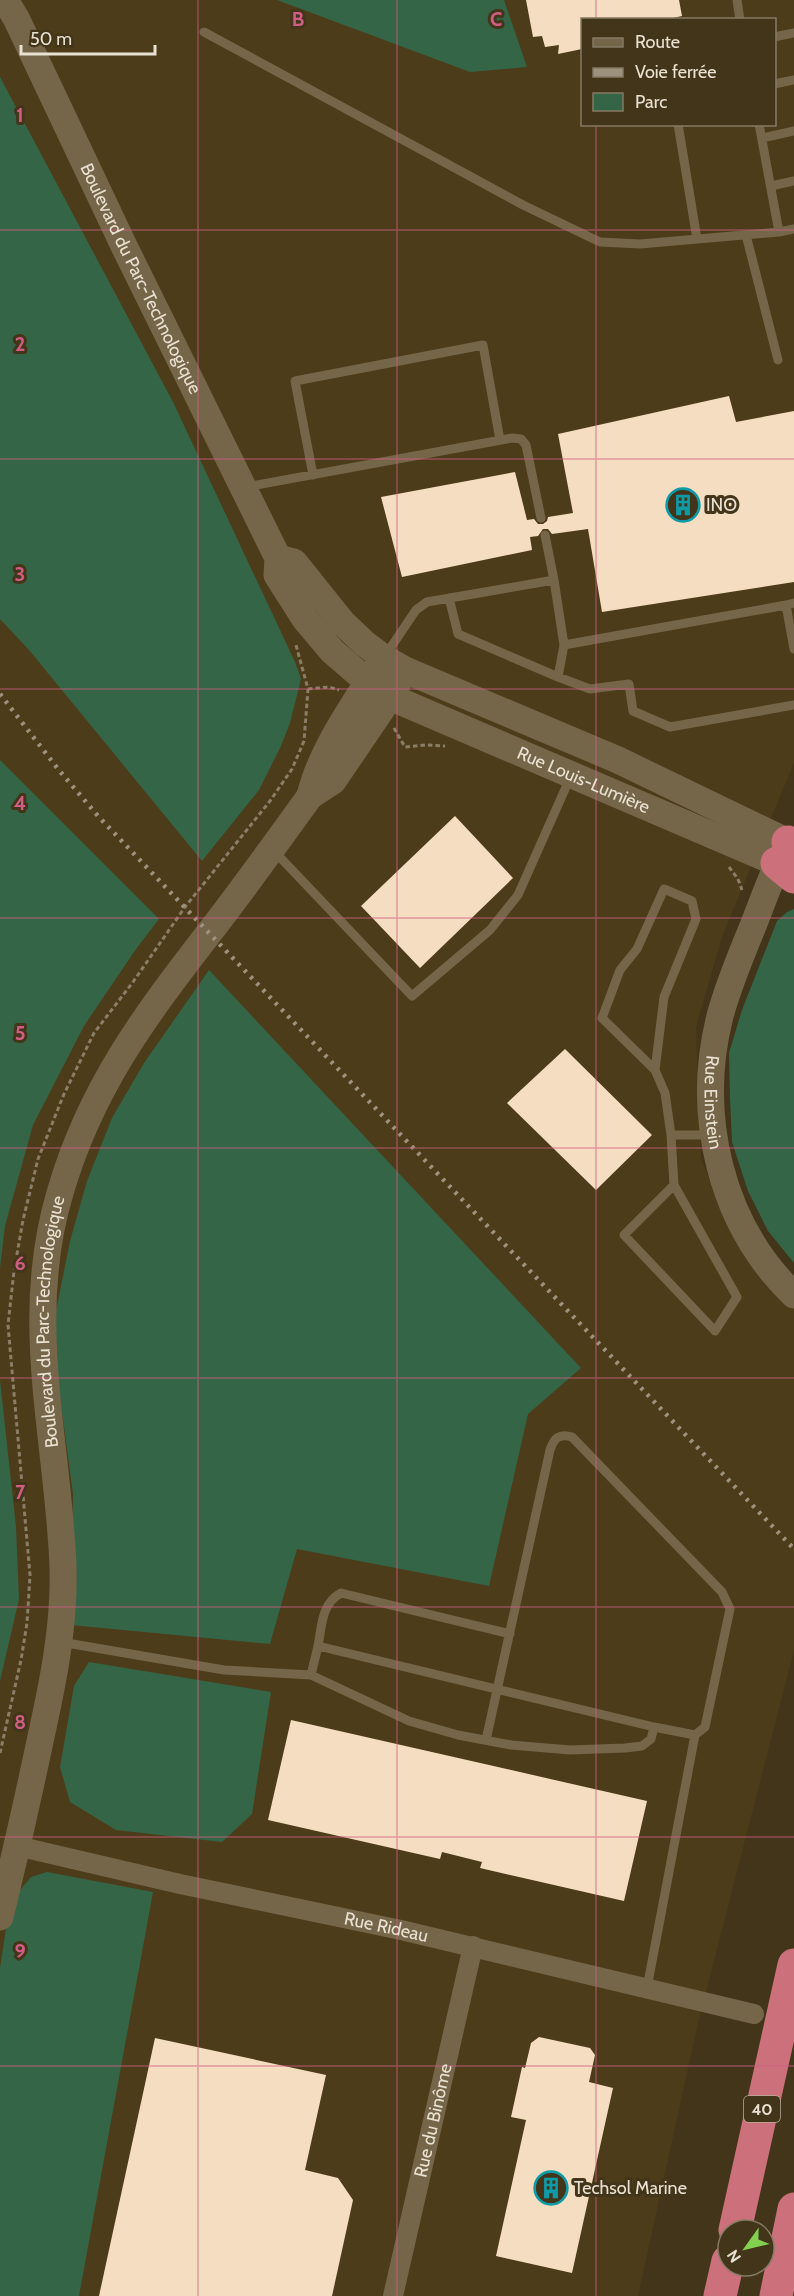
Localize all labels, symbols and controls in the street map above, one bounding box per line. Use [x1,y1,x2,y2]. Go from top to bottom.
text: B [292,7,304,31]
text: C [490,7,502,31]
scale bar [21,18,154,56]
legend [581,18,776,126]
text: 50 m [30,28,72,50]
text: Route [635,31,680,53]
text: Voie ferrée [635,61,716,83]
text: Parc [635,91,667,113]
text: 1 [16,103,24,127]
street label: Boulevard du Parc-Technologique [75,160,206,397]
text: 2 [15,332,25,356]
building icon: INO [665,487,701,523]
place label: INO [706,494,737,516]
text: 3 [15,562,25,586]
street label: Rue Louis-Lumière [514,742,653,818]
text: 4 [14,791,26,815]
text: 5 [15,1021,25,1045]
street label: Rue Einstein [700,1054,727,1151]
street label: Boulevard du Parc-Technologique [32,1193,70,1449]
text: 6 [14,1251,26,1275]
text: 7 [15,1480,26,1504]
text: 8 [14,1710,26,1734]
street label: Rue Rideau [342,1907,430,1947]
text: 9 [14,1939,26,1963]
street label: Rue du Binôme [409,2061,457,2180]
road number: 40 [744,2096,780,2122]
building icon: Techsol Marine [533,2170,569,2206]
place label: Techsol Marine [574,2177,687,2199]
north arrow [716,2218,776,2278]
text: N [723,2246,745,2266]

